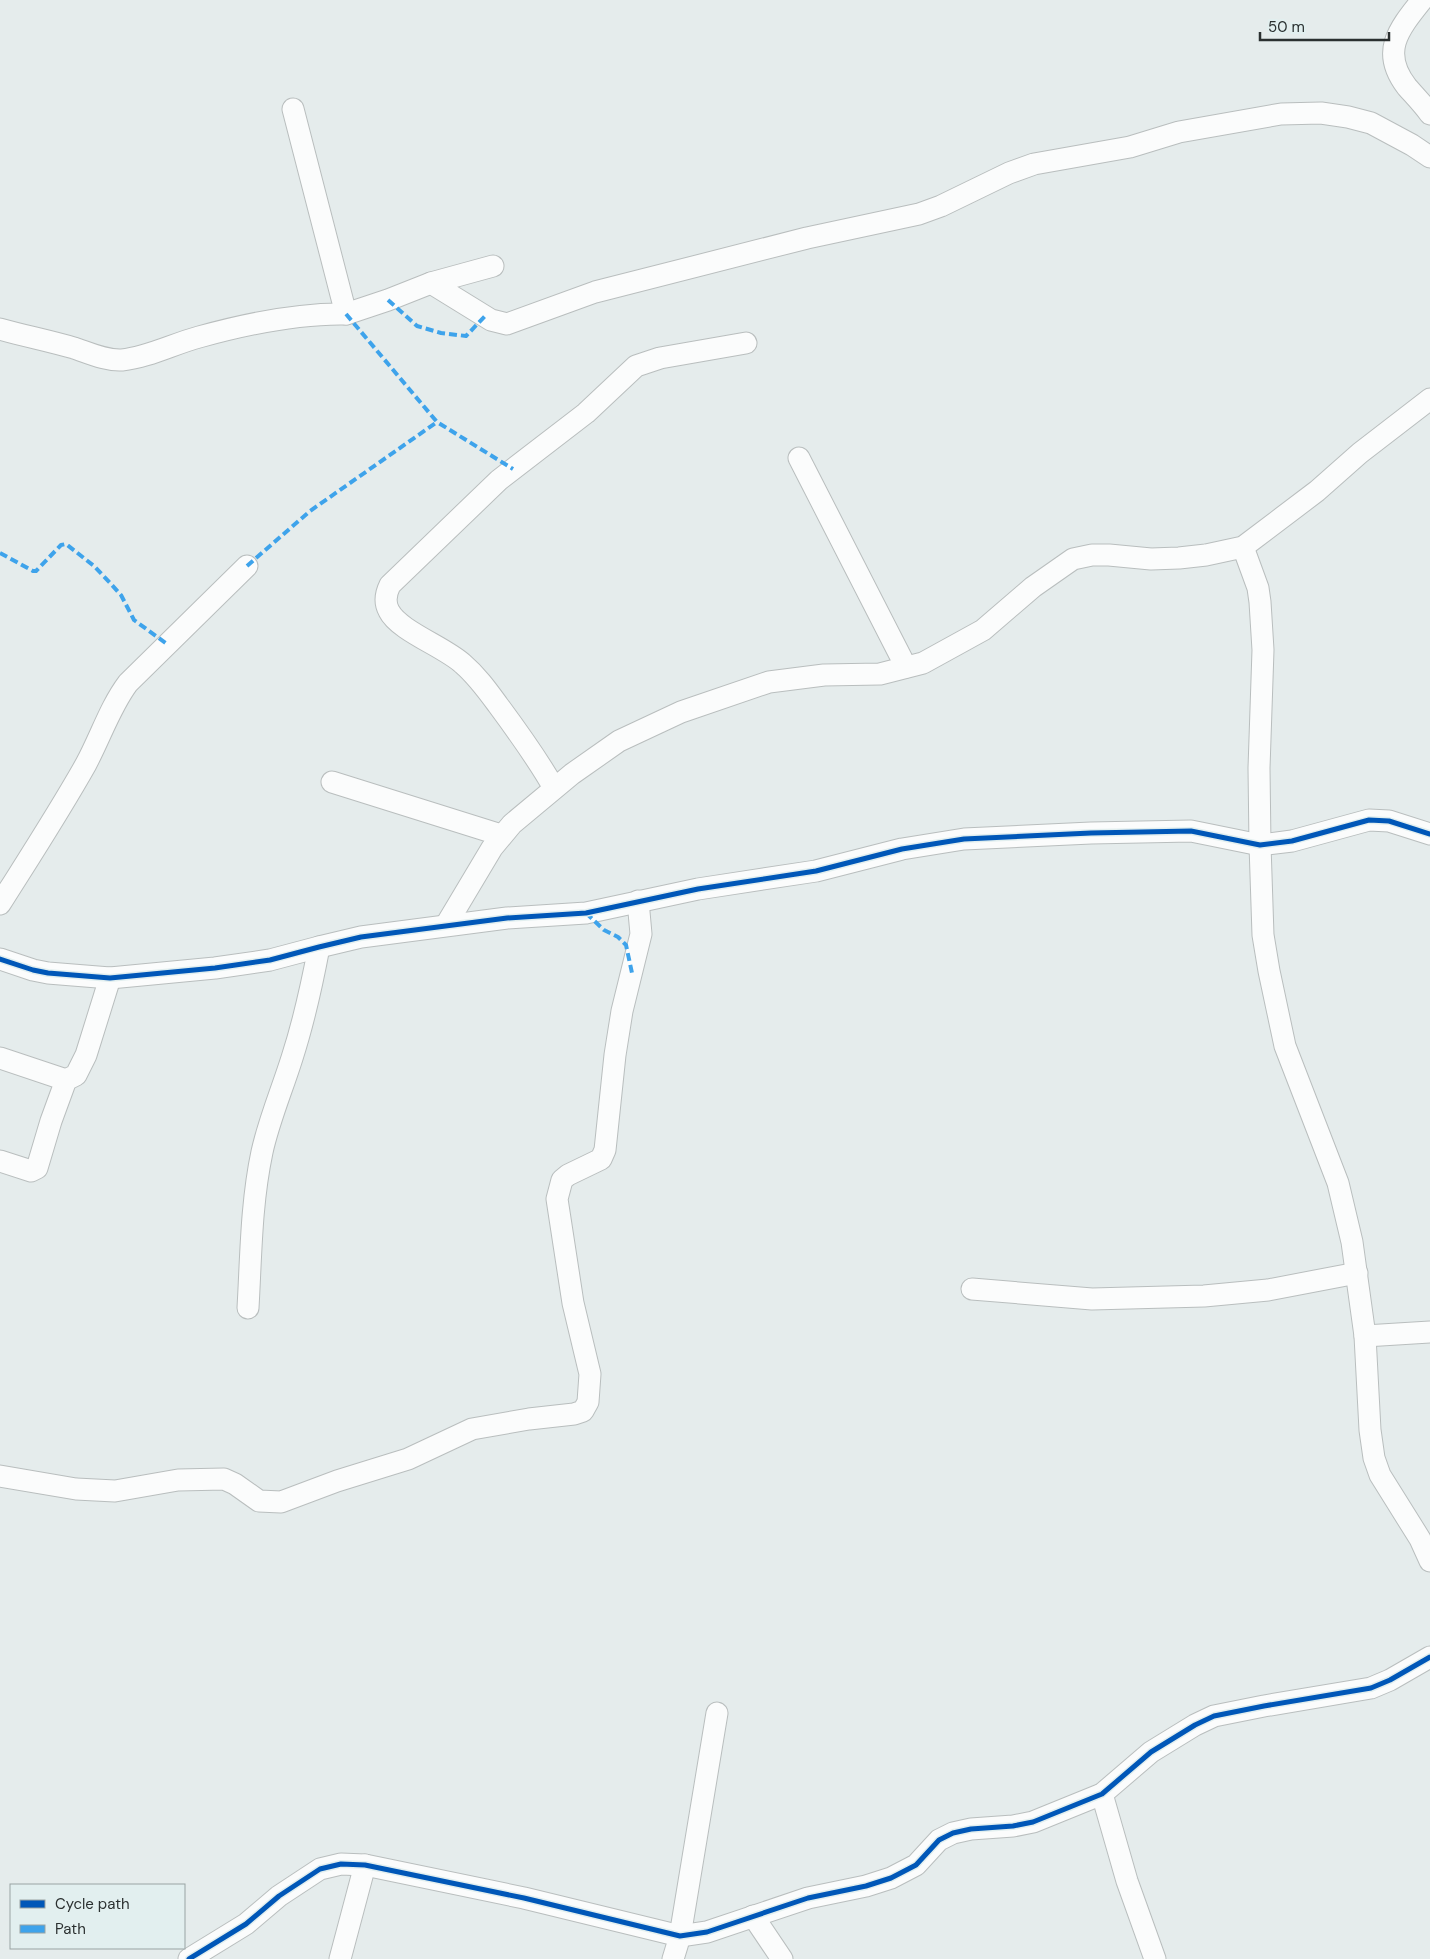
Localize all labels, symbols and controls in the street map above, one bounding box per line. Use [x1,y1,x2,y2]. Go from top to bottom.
scale bar [1260,10,1389,42]
text: 50 m [1268,17,1305,37]
legend [10,1884,185,1949]
text: Cycle path [55,1894,130,1914]
text: Path [55,1919,86,1939]

